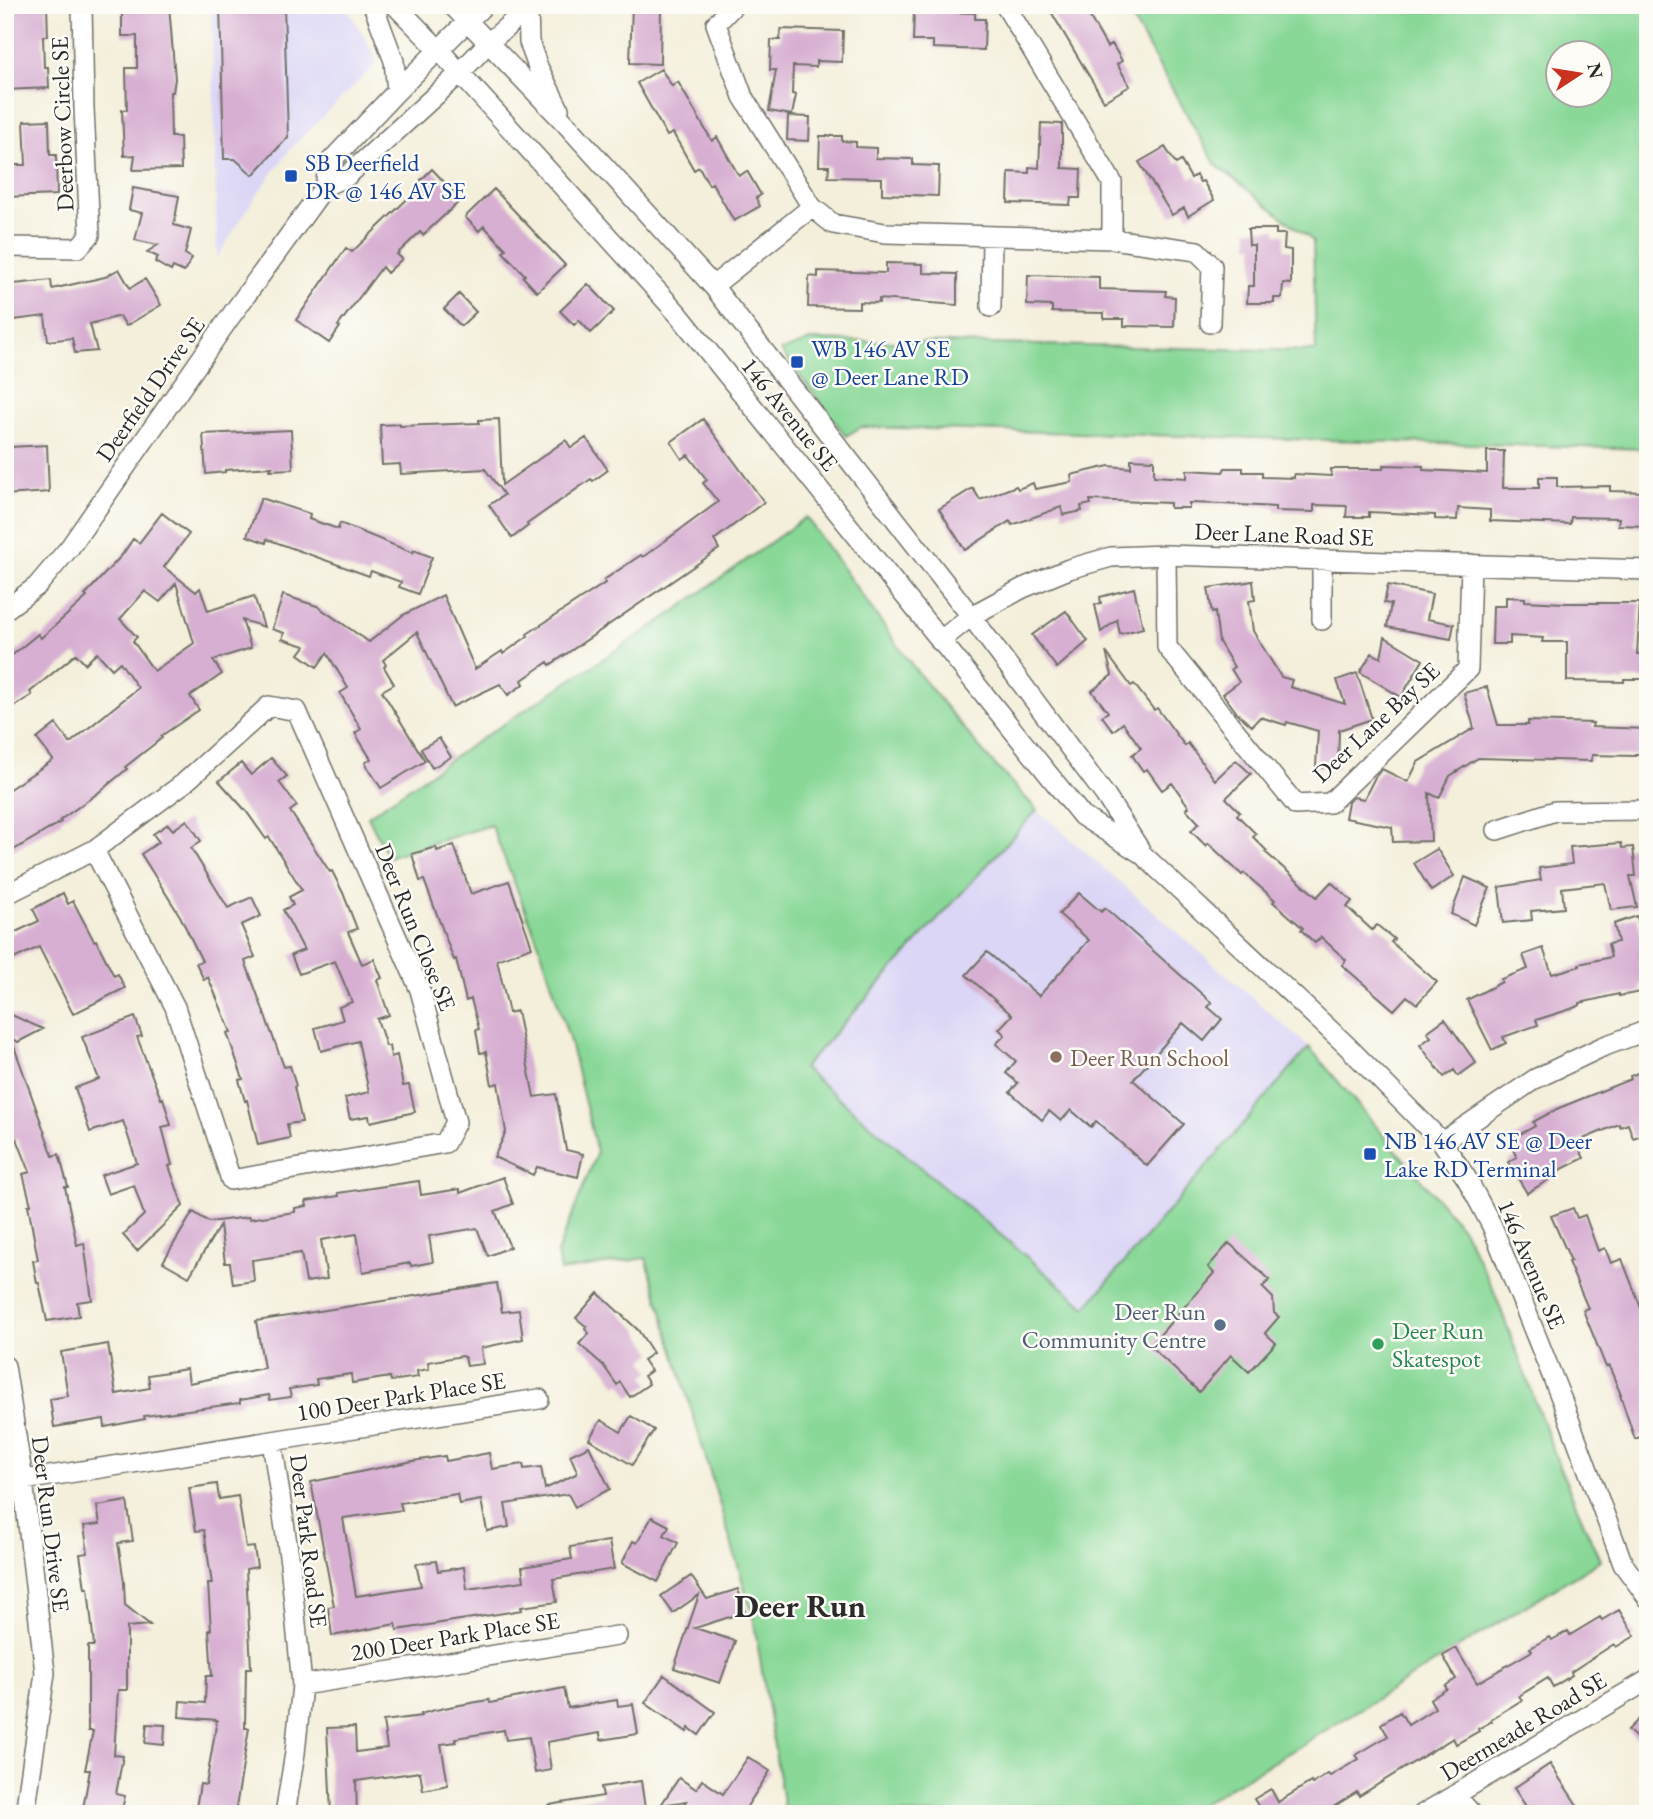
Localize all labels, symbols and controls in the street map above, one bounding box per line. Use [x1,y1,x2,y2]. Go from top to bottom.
street label: Deerbow Circle SE [43,36,81,212]
north arrow [1544,38,1614,108]
text: N [1581,60,1609,81]
place label: SB Deerfield DR @ 146 AV SE [305,147,466,206]
marker: SB Deerfield DR @ 146 AV SE [283,168,299,184]
street label: Deerfield Drive SE [89,311,211,467]
place label: WB 146 AV SE @ Deer Lane RD [811,333,969,392]
street label: 146 Avenue SE [735,351,845,477]
marker: WB 146 AV SE @ Deer Lane RD [789,354,805,370]
street label: Deer Lane Road SE [1194,515,1374,553]
street label: Deer Lane Bay SE [1306,655,1446,789]
street label: Deer Run Close SE [368,839,464,1015]
place label: Deer Run School [1070,1042,1229,1073]
marker: Deer Run School [1048,1049,1064,1065]
place label: NB 146 AV SE @ Deer Lake RD Terminal [1384,1125,1592,1184]
marker: NB 146 AV SE @ Deer Lake RD Terminal [1362,1146,1378,1162]
street label: 146 Avenue SE [1491,1195,1573,1333]
place label: Deer Run Community Centre [1022,1296,1206,1355]
place label: Deer Run Skatespot [1392,1315,1484,1374]
marker: Deer Run Community Centre [1212,1317,1228,1333]
marker: Deer Run Skatespot [1370,1336,1386,1352]
street label: 100 Deer Park Place SE [294,1364,508,1428]
street label: Deer Run Drive SE [25,1434,77,1614]
street label: Deer Park Road SE [283,1452,335,1630]
district label: Deer Run [734,1585,866,1627]
street label: 200 Deer Park Place SE [348,1604,562,1668]
street label: Deermeade Road SE [1434,1664,1612,1788]

